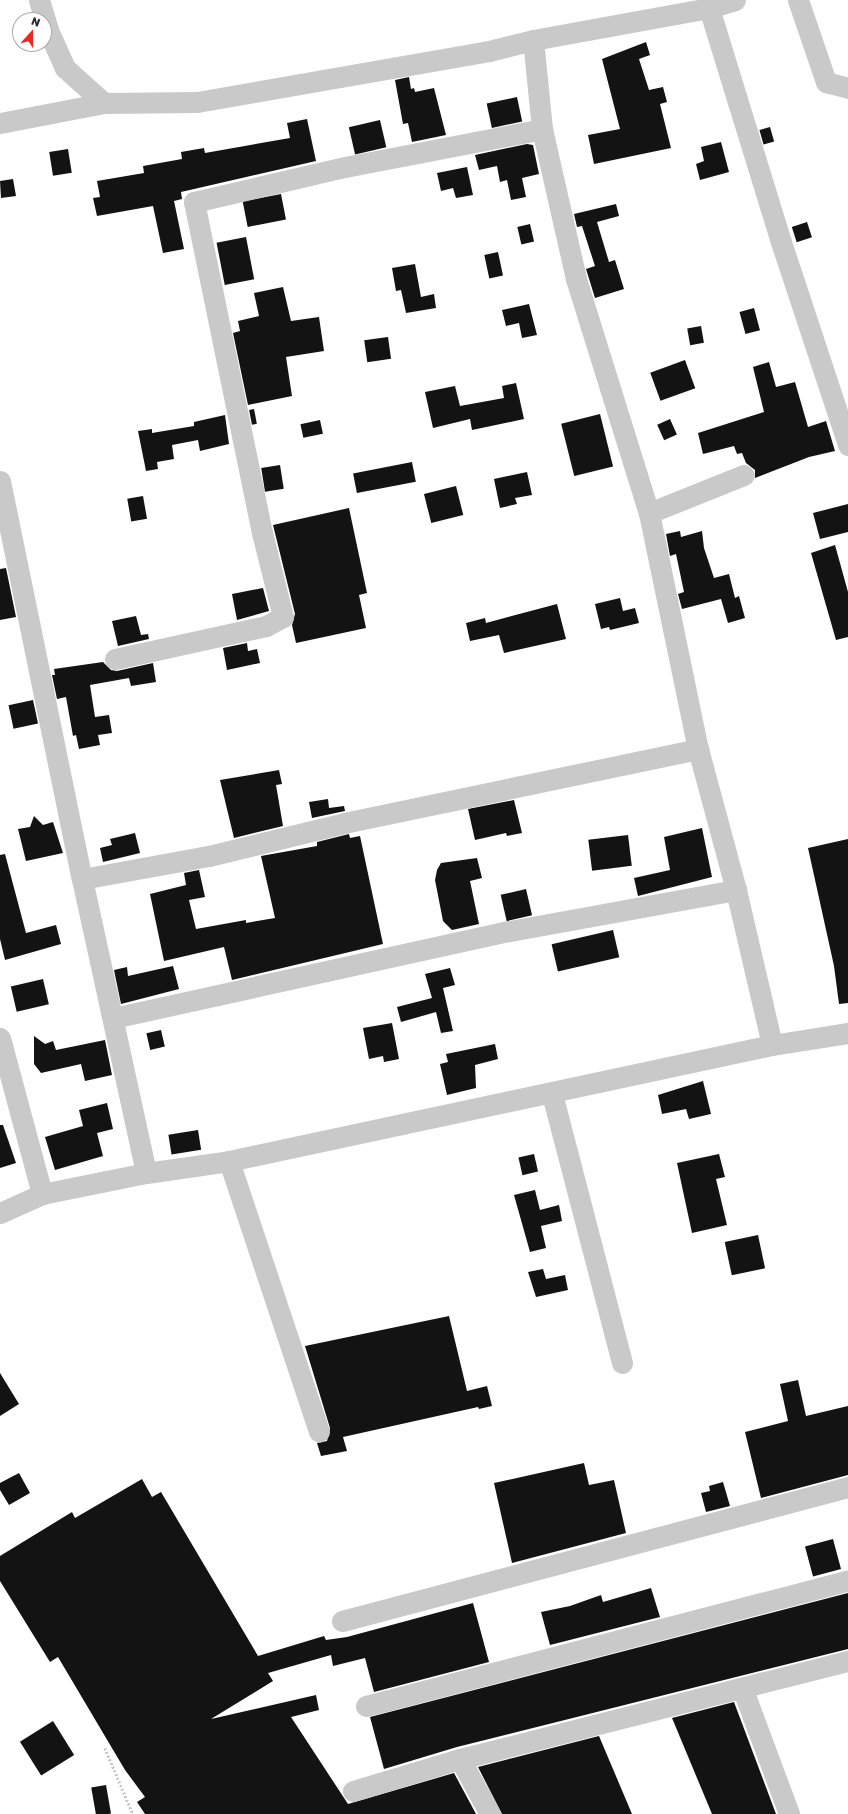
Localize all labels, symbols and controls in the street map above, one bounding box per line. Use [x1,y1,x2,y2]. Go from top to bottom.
north arrow [12,12,52,52]
text: N [30,14,42,29]

